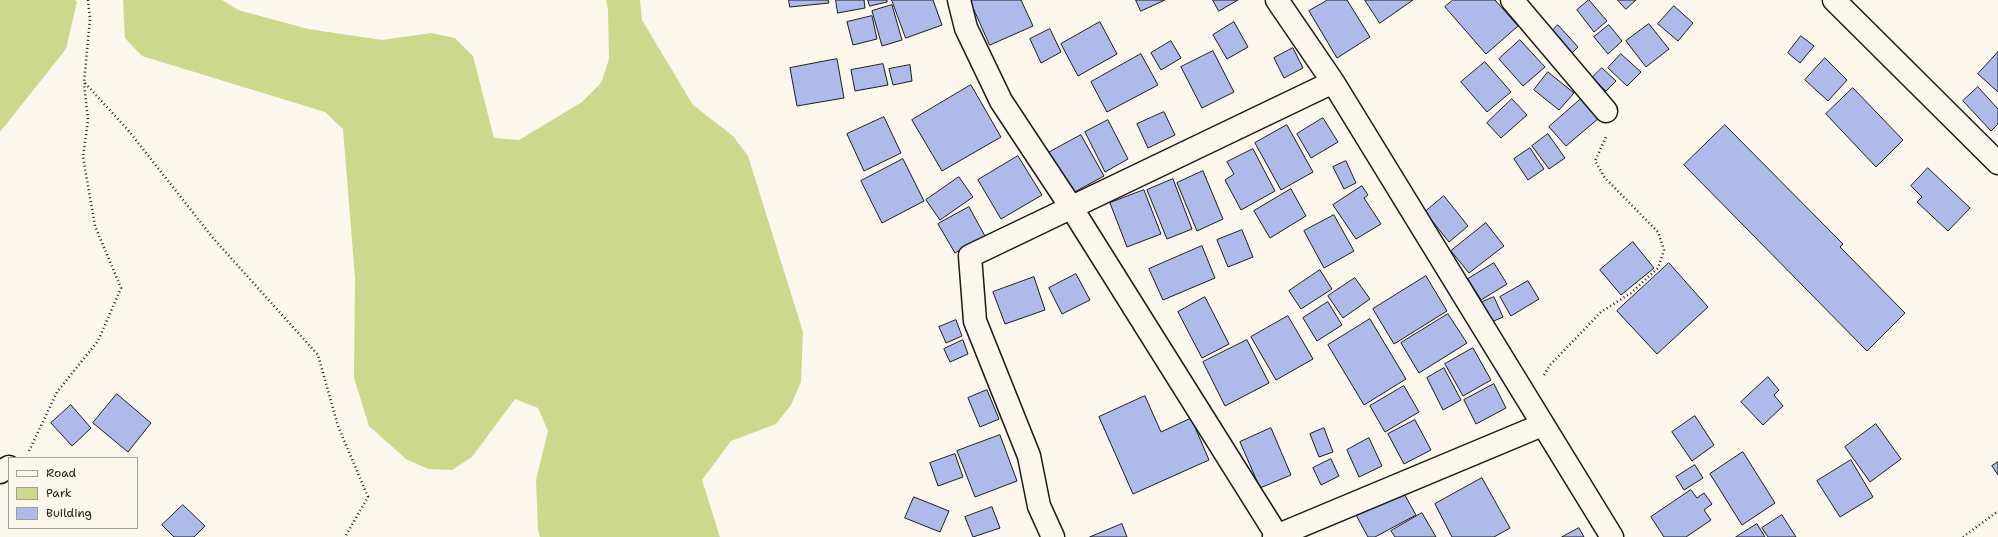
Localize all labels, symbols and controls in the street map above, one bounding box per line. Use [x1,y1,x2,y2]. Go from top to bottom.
legend [8,457,138,529]
text: Road [46,465,76,481]
text: Park [46,485,72,501]
text: Building [46,505,92,521]

